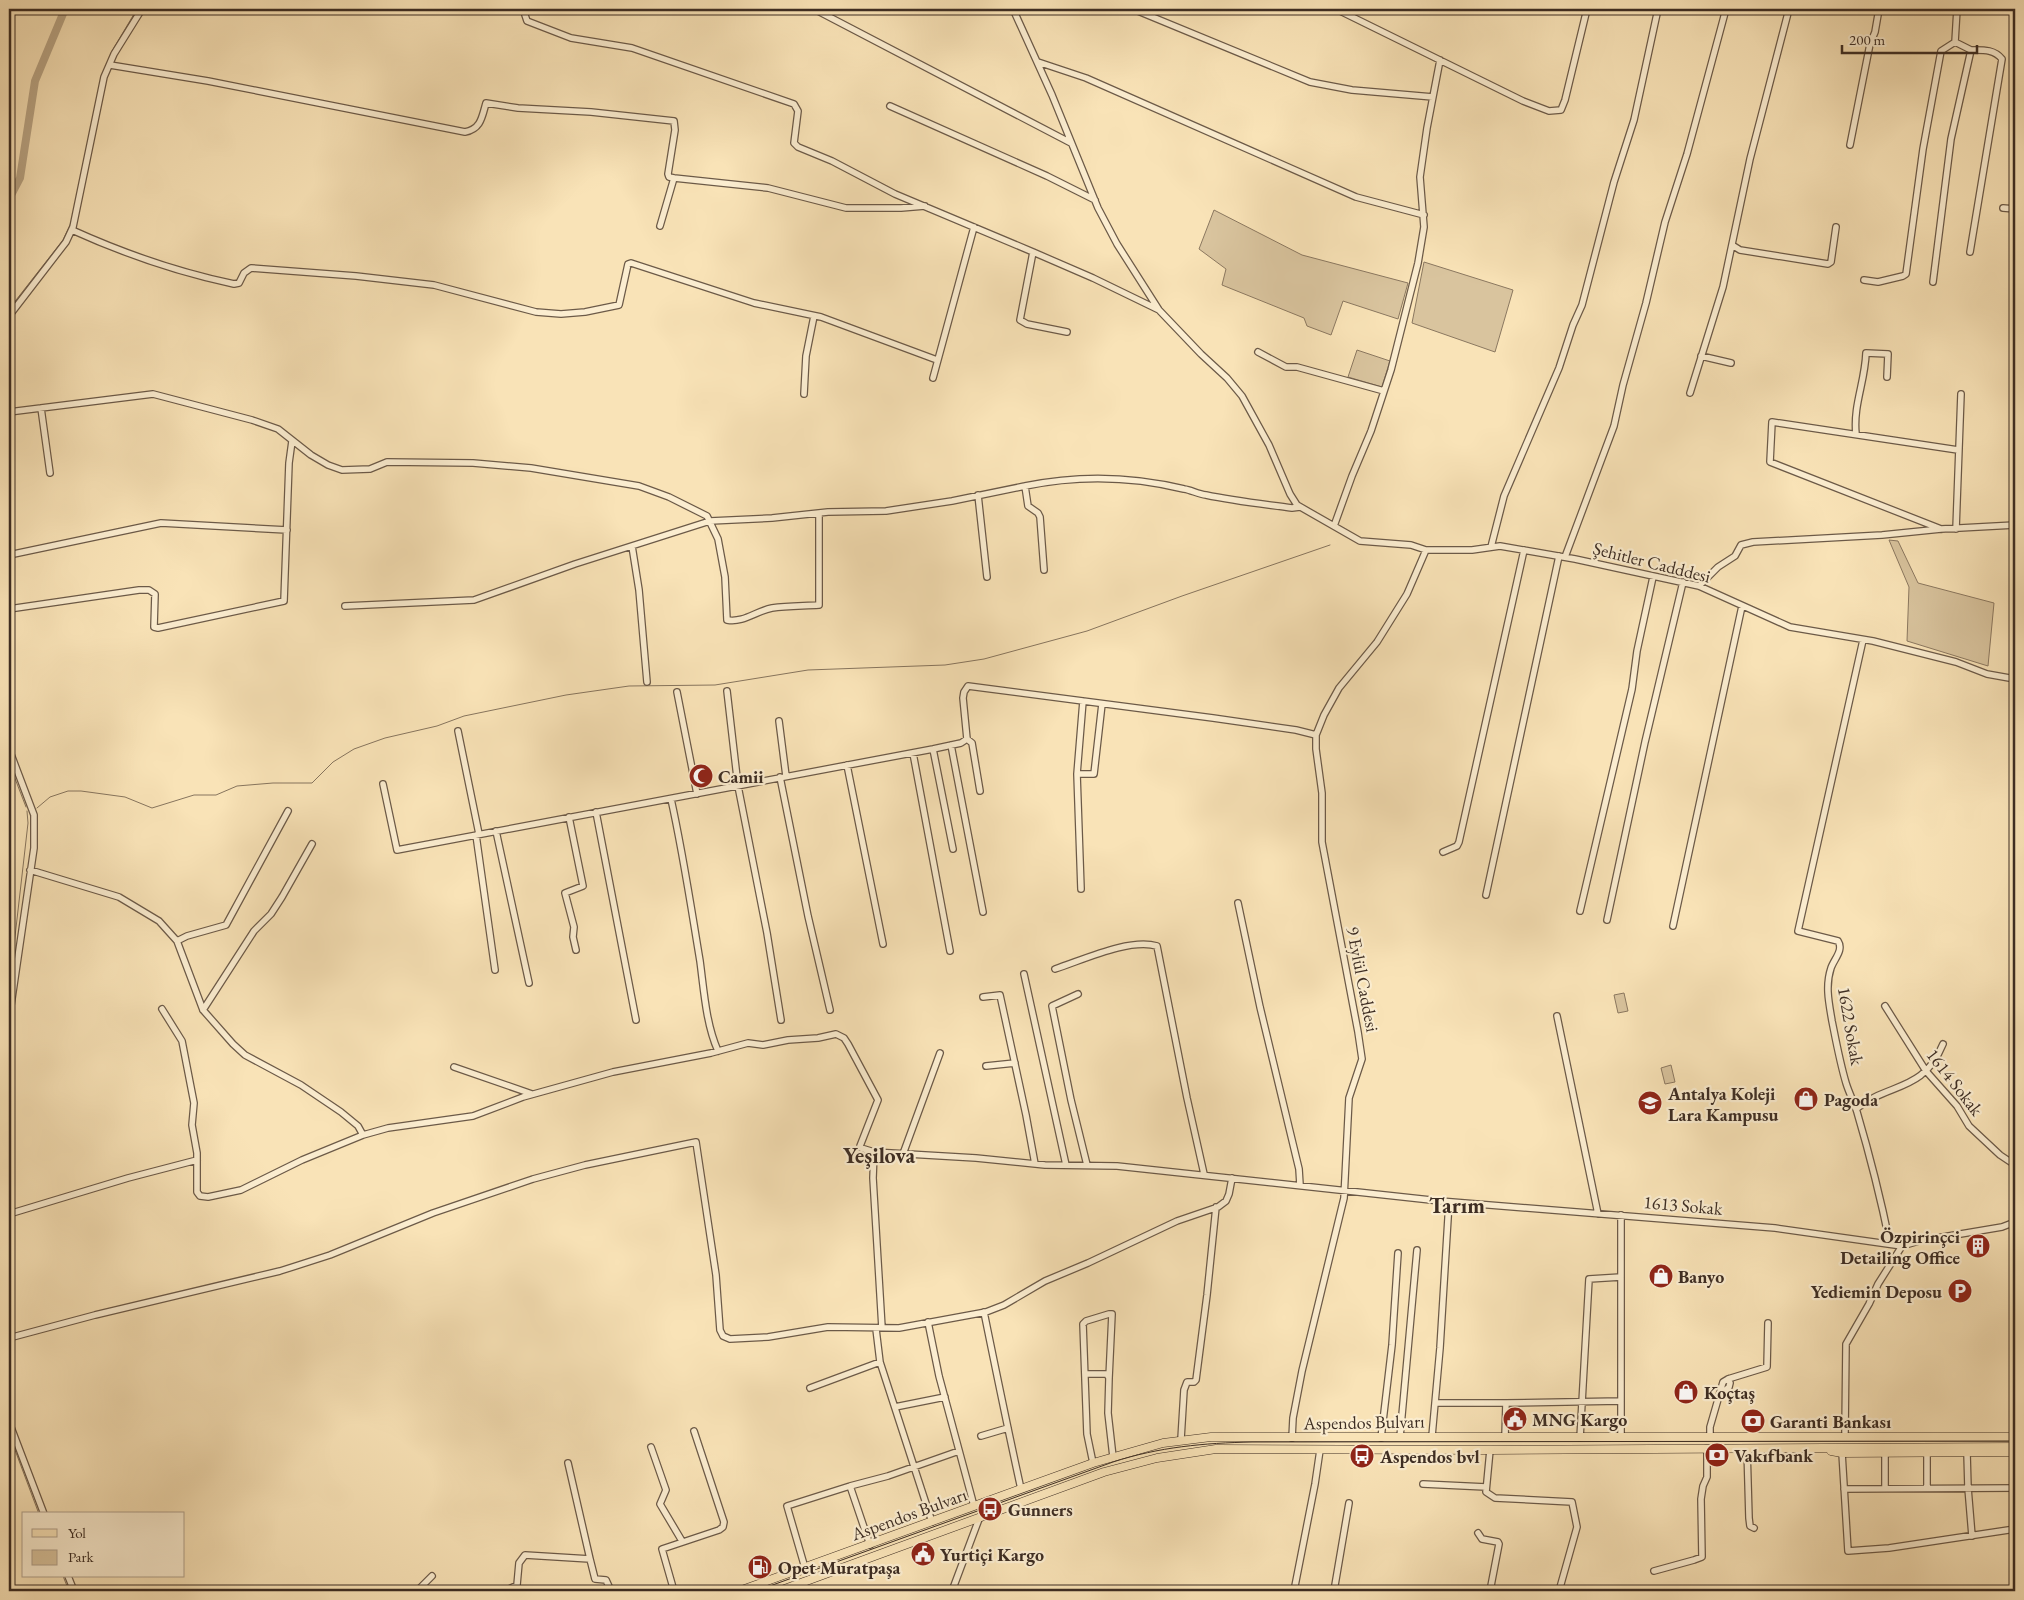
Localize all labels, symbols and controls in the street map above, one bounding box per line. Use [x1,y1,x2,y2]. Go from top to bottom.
scale bar [1842,22,1976,54]
text: 200 m [1849,30,1886,49]
street label: Şehitler Cadddesi [1591,536,1714,588]
mosque icon: Camii [688,763,714,789]
place label: Camii [718,765,764,788]
street label: 9 Eylül Caddesi [1342,924,1385,1034]
street label: 1622 Sokak [1833,985,1869,1068]
street label: 1614 Sokak [1922,1044,1989,1121]
place label: Antalya Koleji Lara Kampusu [1667,1082,1778,1126]
shop icon: Pagoda [1793,1086,1819,1112]
place label: Pagoda [1824,1088,1878,1111]
school or university icon: Antalya Koleji Lara Kampusu [1637,1090,1663,1116]
district label: Yeşilova [843,1141,915,1170]
street label: 1613 Sokak [1643,1190,1724,1220]
district label: Tarım [1429,1191,1485,1220]
place label: Özpirinçci Detailing Office [1840,1225,1961,1269]
building icon: Özpirinçci Detailing Office [1965,1233,1991,1259]
shop icon: Banyo [1648,1263,1674,1289]
place label: Banyo [1678,1265,1724,1288]
parking icon: Yediemin Deposu [1947,1278,1973,1304]
place label: Yediemin Deposu [1811,1280,1942,1303]
shop icon: Koçtaş [1673,1379,1699,1405]
place label: Koçtaş [1704,1381,1755,1404]
public building icon: MNG Kargo [1502,1406,1528,1432]
place label: MNG Kargo [1532,1408,1627,1431]
bank icon: Garanti Bankası [1740,1408,1766,1434]
street label: Aspendos Bulvarı [1302,1409,1425,1435]
place label: Garanti Bankası [1770,1410,1892,1433]
bank icon: Vakıfbank [1704,1442,1730,1468]
bus stop icon: Aspendos bvl [1349,1443,1375,1469]
place label: Vakıfbank [1734,1444,1814,1467]
place label: Aspendos bvl [1379,1445,1480,1468]
street label: Aspendos Bulvarı [847,1482,970,1546]
bus stop icon: Gunners [977,1496,1003,1522]
place label: Gunners [1008,1498,1073,1521]
legend [22,1512,185,1578]
text: Yol [68,1523,86,1542]
public building icon: Yurtiçi Kargo [910,1541,936,1567]
place label: Yurtiçi Kargo [940,1543,1044,1566]
text: Park [68,1547,95,1566]
fuel station icon: Opet Muratpaşa [747,1554,773,1580]
place label: Opet Muratpaşa [778,1556,900,1579]

